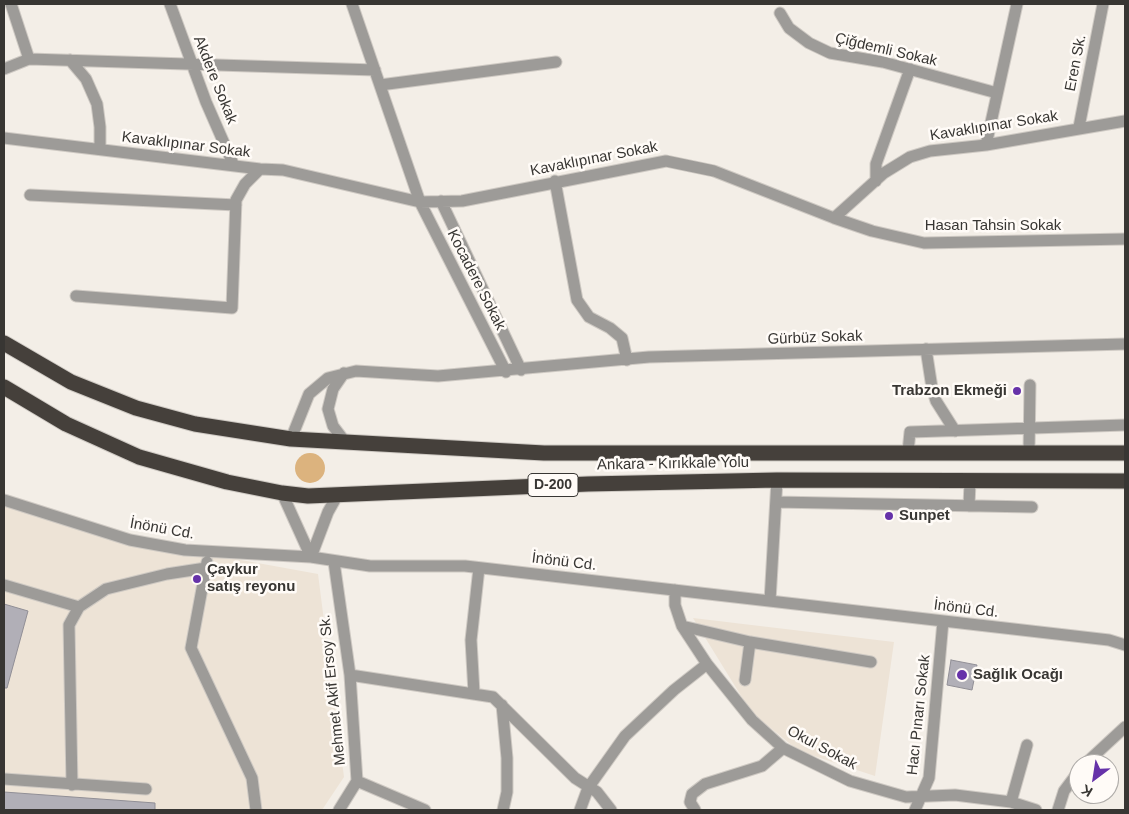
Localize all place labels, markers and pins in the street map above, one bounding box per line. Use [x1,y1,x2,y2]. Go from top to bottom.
place label: Trabzon Ekmeği [892,382,1007,400]
marker: Trabzon Ekmeği [1011,385,1023,397]
place label: Sunpet [899,507,950,525]
marker: Sunpet [883,510,895,522]
place label: Çaykur satış reyonu [207,561,295,596]
marker: Çaykur satış reyonu [191,573,203,585]
place label: Sağlık Ocağı [973,666,1063,684]
marker: Sağlık Ocağı [955,668,969,682]

